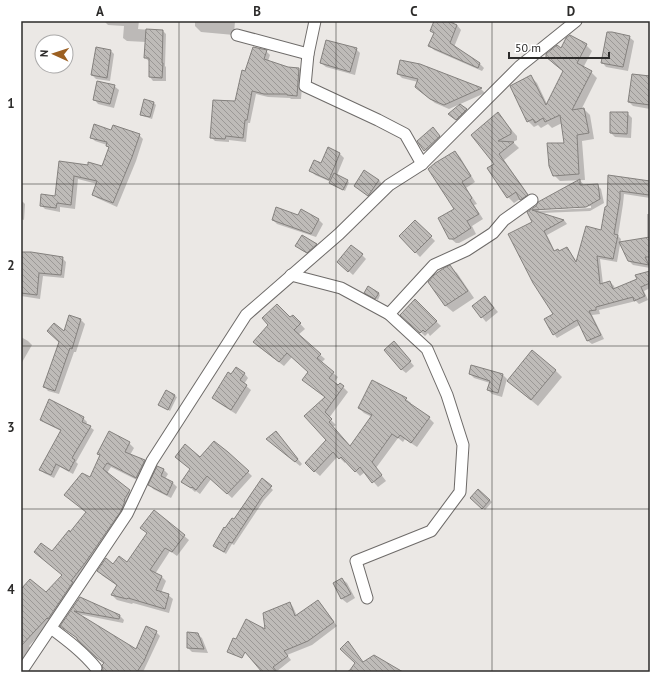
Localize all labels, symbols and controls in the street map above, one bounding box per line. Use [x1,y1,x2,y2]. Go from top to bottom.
text: A [96,3,104,20]
text: B [253,3,261,20]
text: C [410,3,418,20]
text: D [567,3,575,20]
north arrow [34,34,74,74]
scale bar [509,34,609,60]
text: 50 m [515,40,541,55]
text: N [37,49,51,57]
text: 1 [7,95,15,112]
text: 2 [7,257,15,274]
text: 3 [7,419,15,436]
text: 4 [7,581,15,598]

